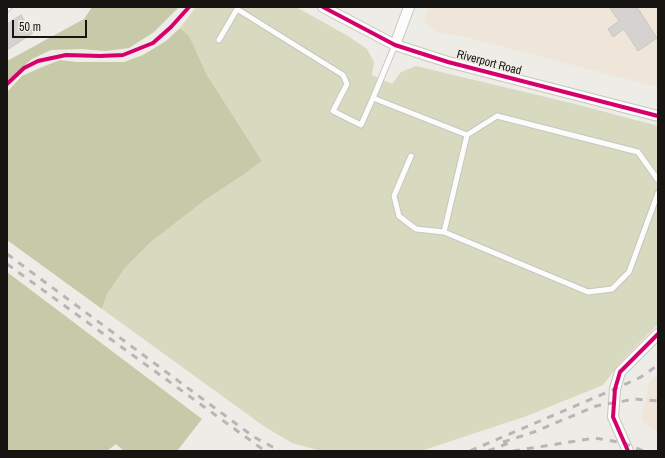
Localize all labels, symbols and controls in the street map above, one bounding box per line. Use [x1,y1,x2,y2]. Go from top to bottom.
scale bar [14,12,89,38]
text: 50 m [19,19,41,35]
street label: Riverport Road [455,47,523,79]

